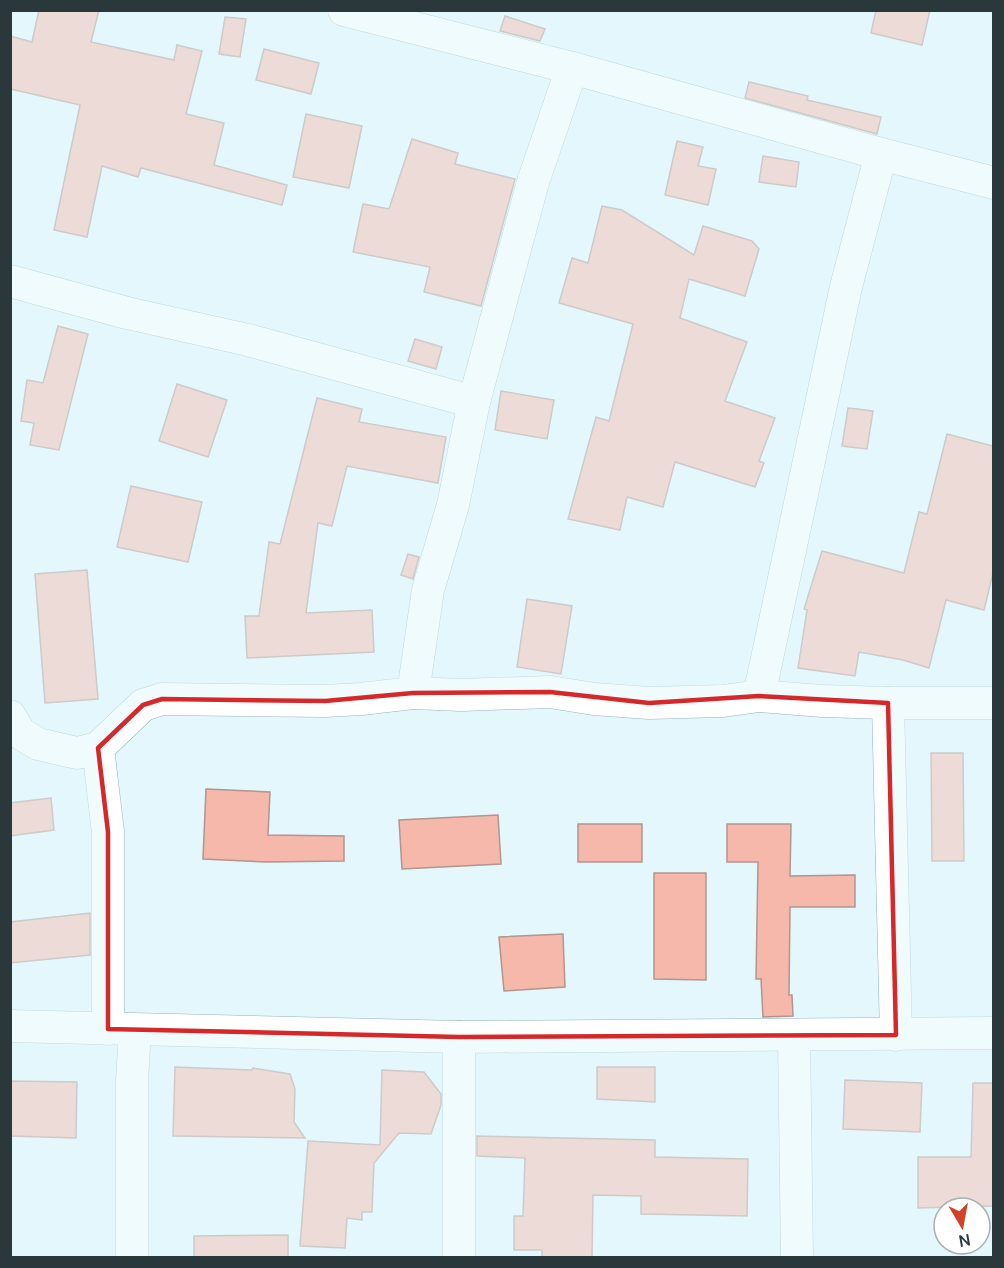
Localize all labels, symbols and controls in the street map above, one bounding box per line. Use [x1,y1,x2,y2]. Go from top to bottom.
north arrow [932,1196,992,1256]
text: N [957,1229,972,1253]

